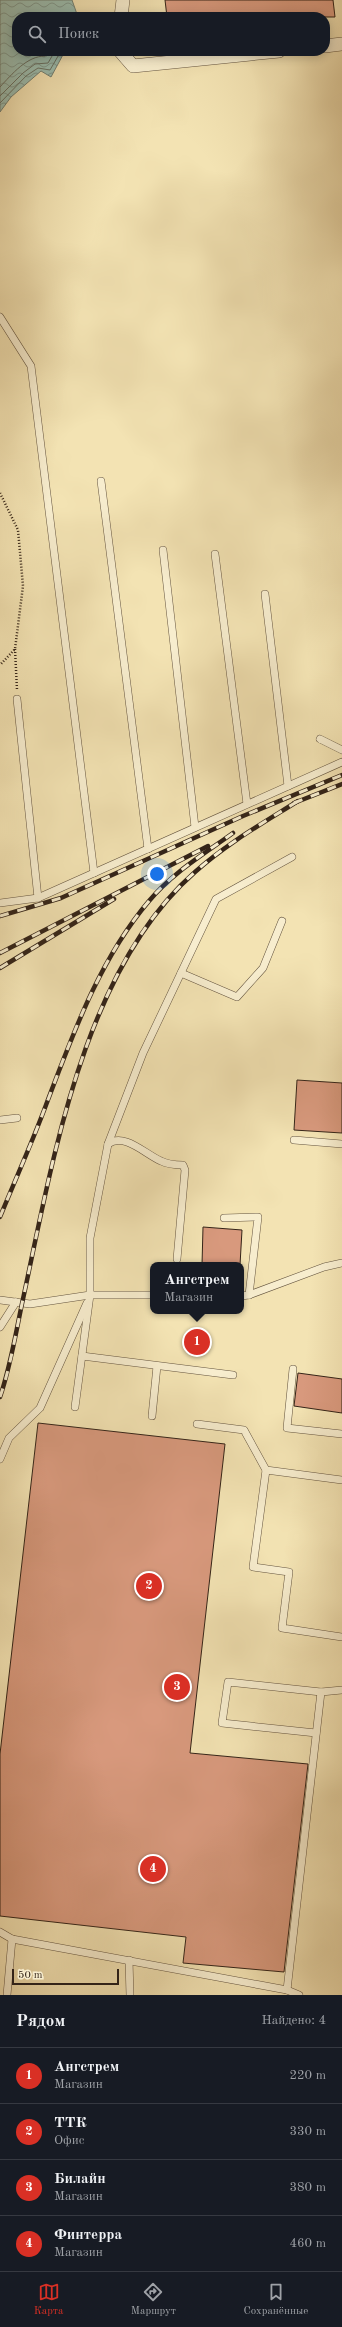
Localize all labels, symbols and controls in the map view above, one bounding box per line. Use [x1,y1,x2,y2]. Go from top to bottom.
search box [12,12,330,56]
icon: search [26,23,48,45]
text: Поиск [58,27,99,42]
your location [147,864,167,884]
popup [150,1262,244,1314]
text: Ангстрем [164,1273,230,1288]
text: Магазин [164,1291,213,1304]
pin: 1 [184,1327,210,1357]
pin: 2 [136,1571,162,1601]
pin: 3 [164,1672,190,1702]
pin: 4 [140,1854,166,1884]
scale bar [12,1967,119,1986]
text: 50 m [18,1970,43,1981]
text: Рядом [16,2013,65,2030]
text: Найдено: 4 [262,2014,326,2027]
text: Ангстрем [54,2060,119,2075]
text: 1 [25,2069,33,2082]
text: 220 m [289,2069,326,2082]
text: Магазин [54,2078,103,2091]
text: ТТК [54,2116,87,2131]
text: 2 [25,2125,33,2138]
text: 330 m [289,2125,326,2138]
text: Офис [54,2134,84,2147]
text: Билайн [54,2172,106,2187]
text: 3 [25,2181,33,2194]
text: 380 m [289,2181,326,2194]
text: Магазин [54,2190,103,2203]
text: Финтерра [54,2228,122,2243]
text: 4 [25,2237,33,2250]
text: 460 m [289,2237,326,2250]
text: Магазин [54,2246,103,2259]
tab: Карта [34,2281,63,2319]
tab: Маршрут [131,2281,176,2319]
tab: Сохранённые [243,2281,308,2319]

